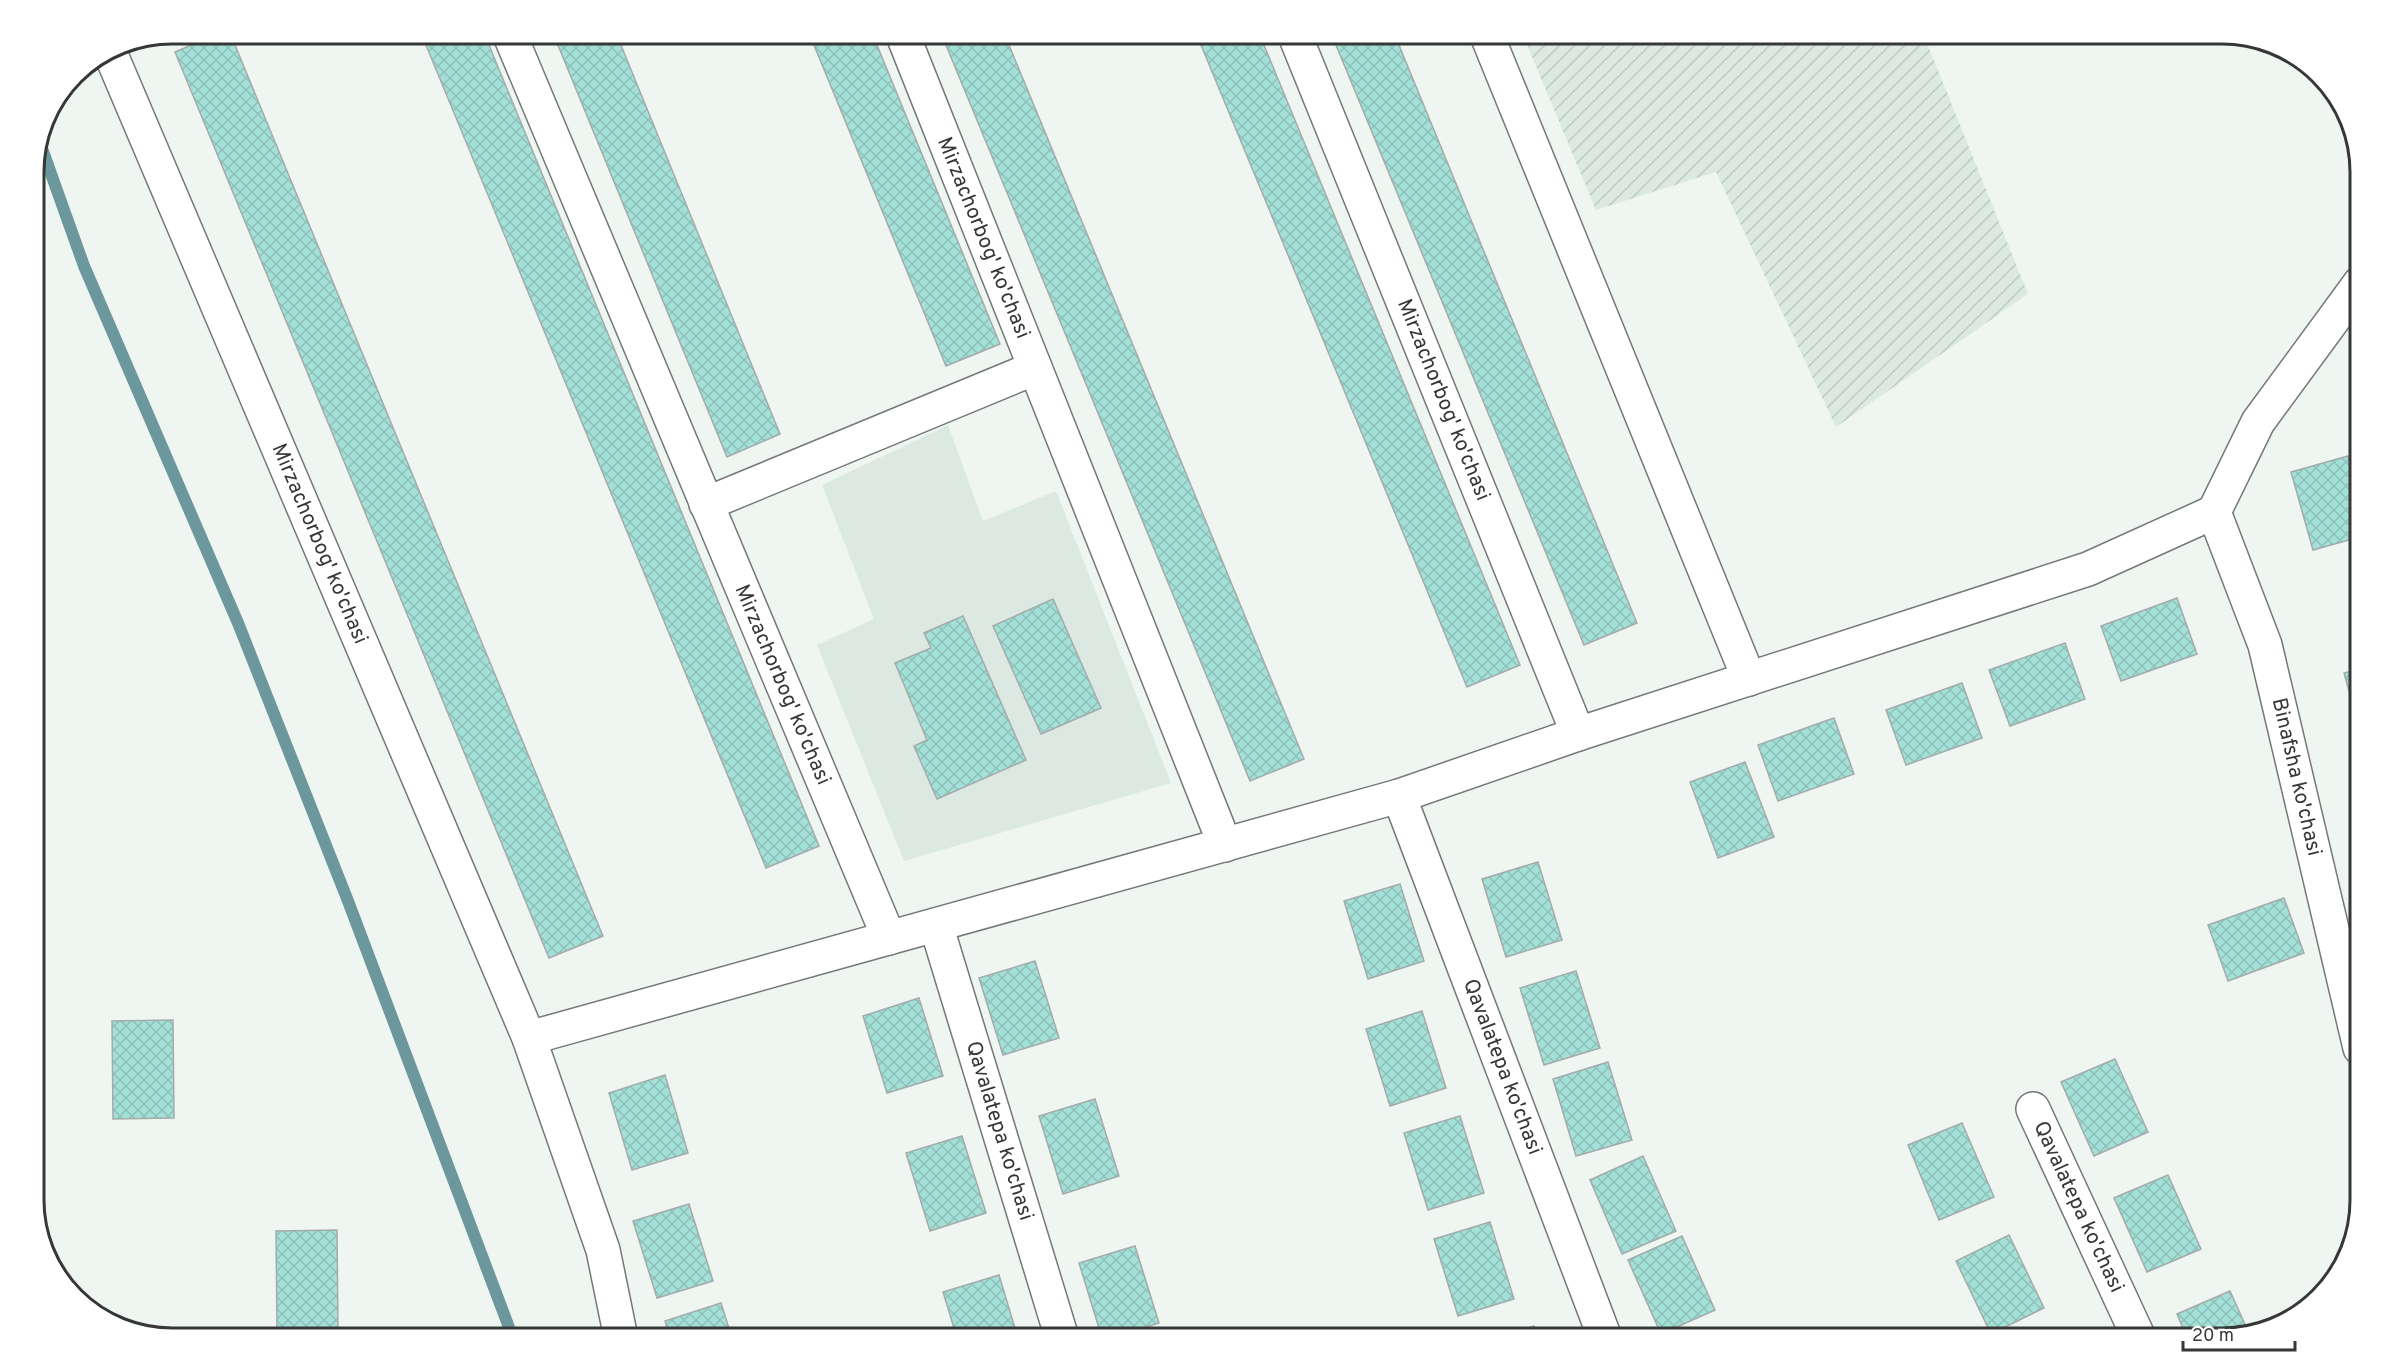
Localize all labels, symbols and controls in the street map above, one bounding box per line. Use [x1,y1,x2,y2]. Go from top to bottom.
street label: Mirzachorbog' ko'chasi [930,133,1036,343]
street label: Mirzachorbog' ko'chasi [1390,295,1496,505]
street label: Mirzachorbog' ko'chasi [265,440,373,648]
street label: Mirzachorbog' ko'chasi [728,581,836,789]
street label: Binafsha ko'chasi [2265,695,2327,859]
street label: Qavalatepa ko'chasi [1456,975,1548,1159]
street label: Qavalatepa ko'chasi [959,1038,1039,1224]
street label: Qavalatepa ko'chasi [2026,1117,2130,1297]
scale bar [2183,1314,2296,1352]
text: 20 m [2192,1325,2234,1348]

